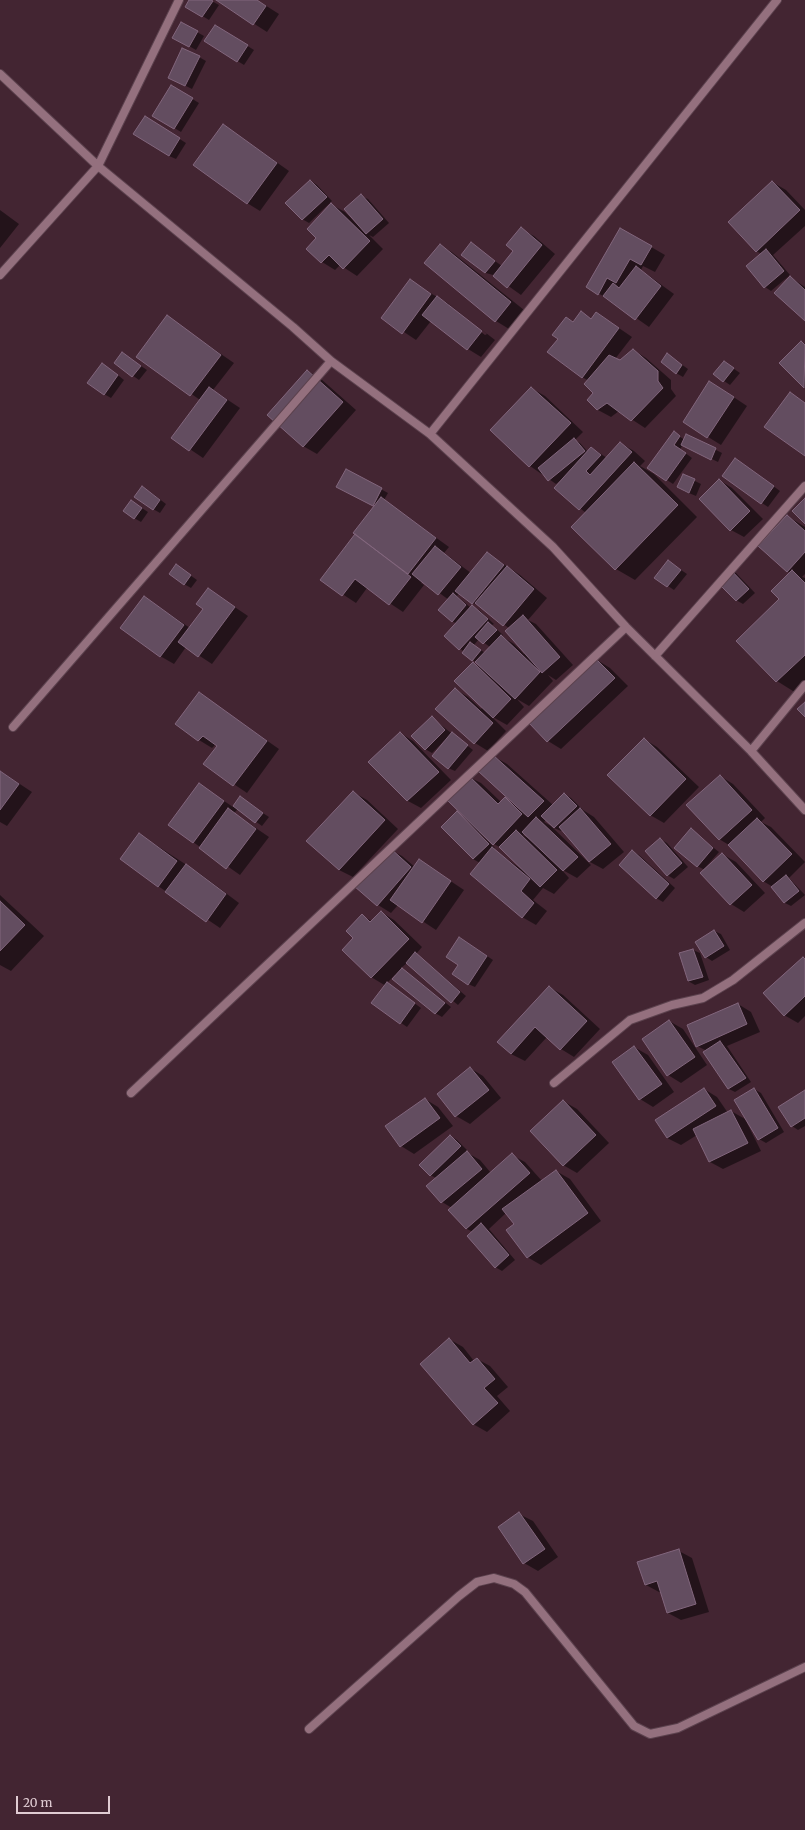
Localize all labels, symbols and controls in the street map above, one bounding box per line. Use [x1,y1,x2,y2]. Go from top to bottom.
scale bar [18,1788,112,1814]
text: 20 m [23,1795,52,1810]

